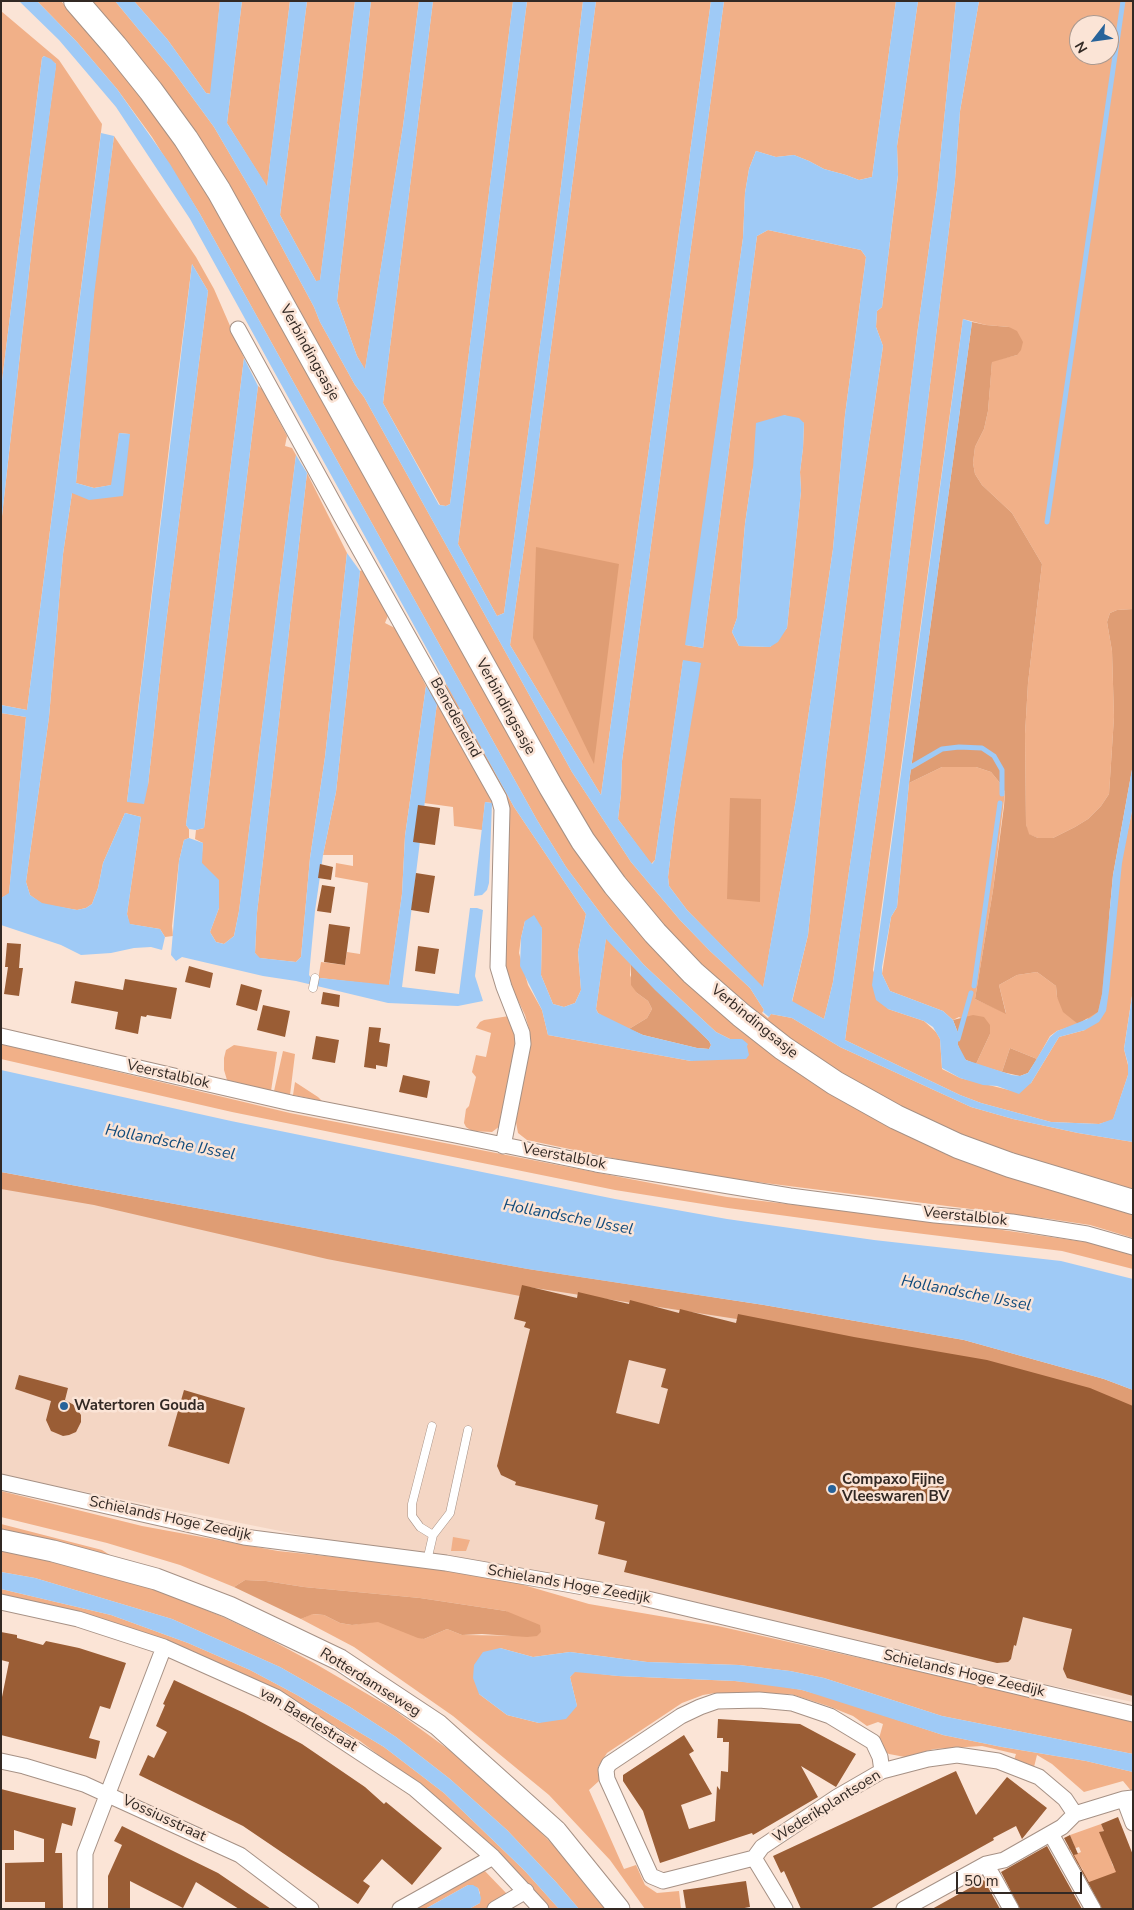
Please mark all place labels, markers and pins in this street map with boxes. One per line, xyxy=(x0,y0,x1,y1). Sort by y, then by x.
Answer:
place label: Watertoren Gouda xyxy=(74,1397,205,1415)
marker: Watertoren Gouda xyxy=(58,1400,70,1412)
place label: Compaxo Fijne Vleeswaren BV xyxy=(842,1471,949,1506)
marker: Compaxo Fijne Vleeswaren BV xyxy=(826,1483,838,1495)

